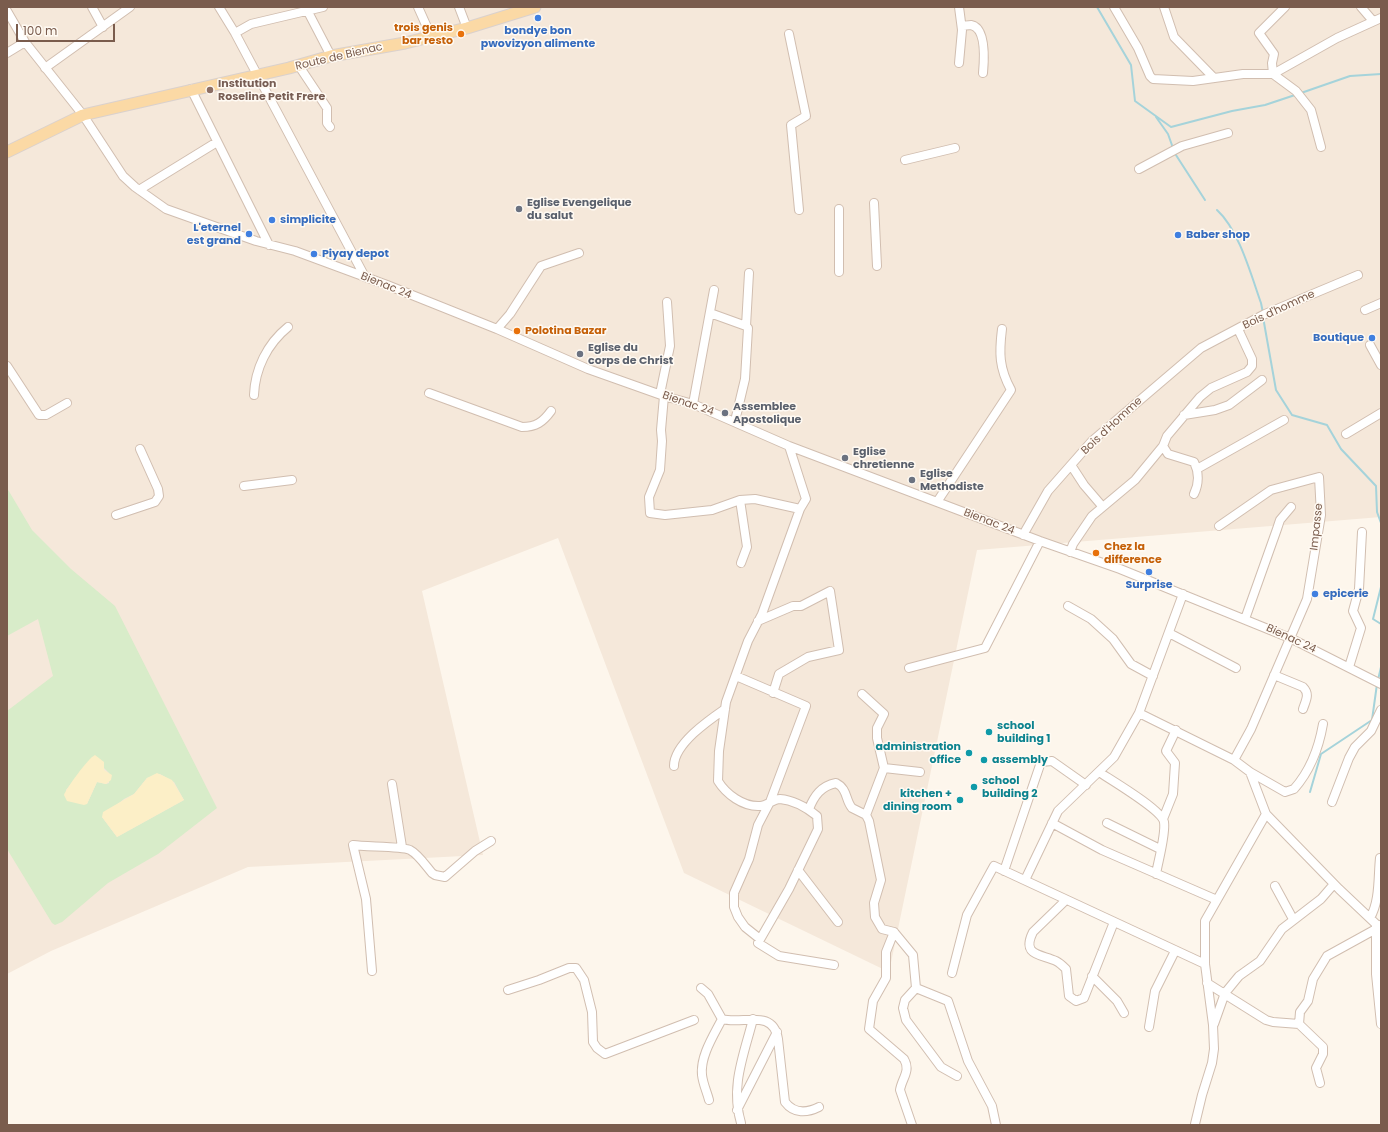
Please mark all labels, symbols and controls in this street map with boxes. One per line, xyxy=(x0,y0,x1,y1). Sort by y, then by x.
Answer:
marker: bondye bon pwovizyon alimente xyxy=(533,13,543,23)
scale bar xyxy=(18,16,117,42)
place label: trois genis bar resto xyxy=(394,21,453,47)
text: 100 m xyxy=(23,22,57,39)
place label: bondye bon pwovizyon alimente xyxy=(481,24,595,50)
marker: trois genis bar resto xyxy=(456,29,466,39)
street label: Route de Bienac xyxy=(294,41,384,73)
place label: Institution Roseline Petit Frere xyxy=(218,77,325,103)
marker: Institution Roseline Petit Frere xyxy=(205,85,215,95)
place label: Eglise Evengelique du salut xyxy=(527,196,632,222)
marker: Eglise Evengelique du salut xyxy=(514,204,524,214)
place label: simplicite xyxy=(280,213,336,227)
marker: simplicite xyxy=(267,215,277,225)
place label: L'eternel est grand xyxy=(187,221,241,247)
place label: Baber shop xyxy=(1186,228,1250,242)
marker: L'eternel est grand xyxy=(244,229,254,239)
marker: Baber shop xyxy=(1173,230,1183,240)
place label: Piyay depot xyxy=(322,247,389,261)
marker: Piyay depot xyxy=(309,249,319,259)
street label: Bienac 24 xyxy=(359,270,413,302)
street label: Bois d'homme xyxy=(1241,288,1317,332)
place label: Polotina Bazar xyxy=(525,324,606,338)
marker: Polotina Bazar xyxy=(512,326,522,336)
place label: Boutique xyxy=(1313,331,1364,345)
marker: Boutique xyxy=(1367,333,1377,343)
place label: Eglise du corps de Christ xyxy=(588,341,673,367)
marker: Eglise du corps de Christ xyxy=(575,349,585,359)
street label: Bienac 24 xyxy=(661,389,715,419)
street label: Bois d'Homme xyxy=(1079,394,1145,458)
place label: Assemblee Apostolique xyxy=(733,400,801,426)
marker: Assemblee Apostolique xyxy=(720,408,730,418)
place label: Eglise chretienne xyxy=(853,445,915,471)
marker: Eglise chretienne xyxy=(840,453,850,463)
place label: Eglise Methodiste xyxy=(920,467,984,493)
marker: Eglise Methodiste xyxy=(907,475,917,485)
street label: Impasse xyxy=(1308,503,1326,551)
street label: Bienac 24 xyxy=(962,506,1016,538)
place label: Chez la difference xyxy=(1104,540,1162,566)
marker: Chez la difference xyxy=(1091,548,1101,558)
marker: Surprise xyxy=(1144,567,1154,577)
place label: Surprise xyxy=(1125,578,1173,592)
place label: epicerie xyxy=(1323,587,1369,601)
marker: epicerie xyxy=(1310,589,1320,599)
street label: Bienac 24 xyxy=(1264,622,1318,656)
place label: school building 1 xyxy=(997,719,1050,745)
marker: school building 1 xyxy=(984,727,994,737)
place label: administration office xyxy=(876,740,961,766)
marker: administration office xyxy=(964,748,974,758)
place label: assembly xyxy=(992,753,1048,767)
marker: assembly xyxy=(979,755,989,765)
place label: school building 2 xyxy=(982,774,1038,800)
marker: school building 2 xyxy=(969,782,979,792)
place label: kitchen + dining room xyxy=(883,787,952,813)
marker: kitchen + dining room xyxy=(955,795,965,805)

